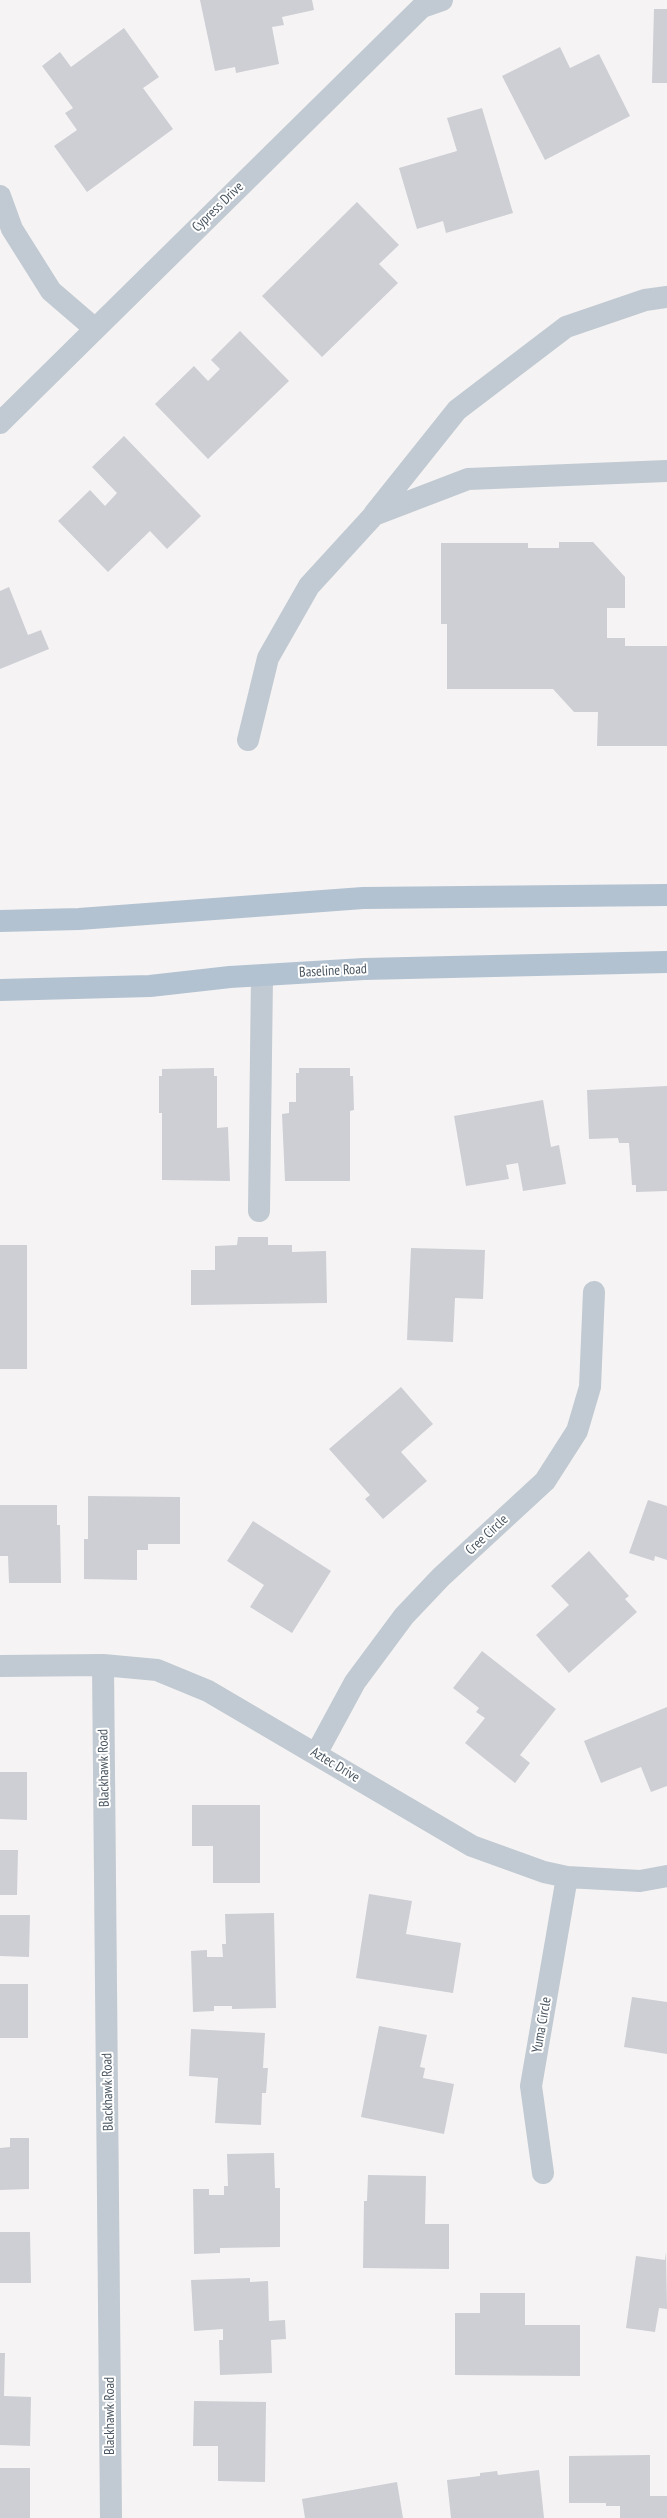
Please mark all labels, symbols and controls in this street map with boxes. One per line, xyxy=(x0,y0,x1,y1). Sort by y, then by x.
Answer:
street label: Cypress Drive xyxy=(189,178,247,236)
street label: Baseline Road xyxy=(299,961,367,981)
street label: Cree Circle xyxy=(462,1511,512,1559)
street label: Blackhawk Road xyxy=(95,1729,113,1807)
street label: Aztec Drive xyxy=(307,1744,363,1786)
street label: Yuma Circle xyxy=(529,1996,555,2054)
street label: Blackhawk Road xyxy=(99,2053,117,2131)
street label: Blackhawk Road xyxy=(102,2377,118,2455)

